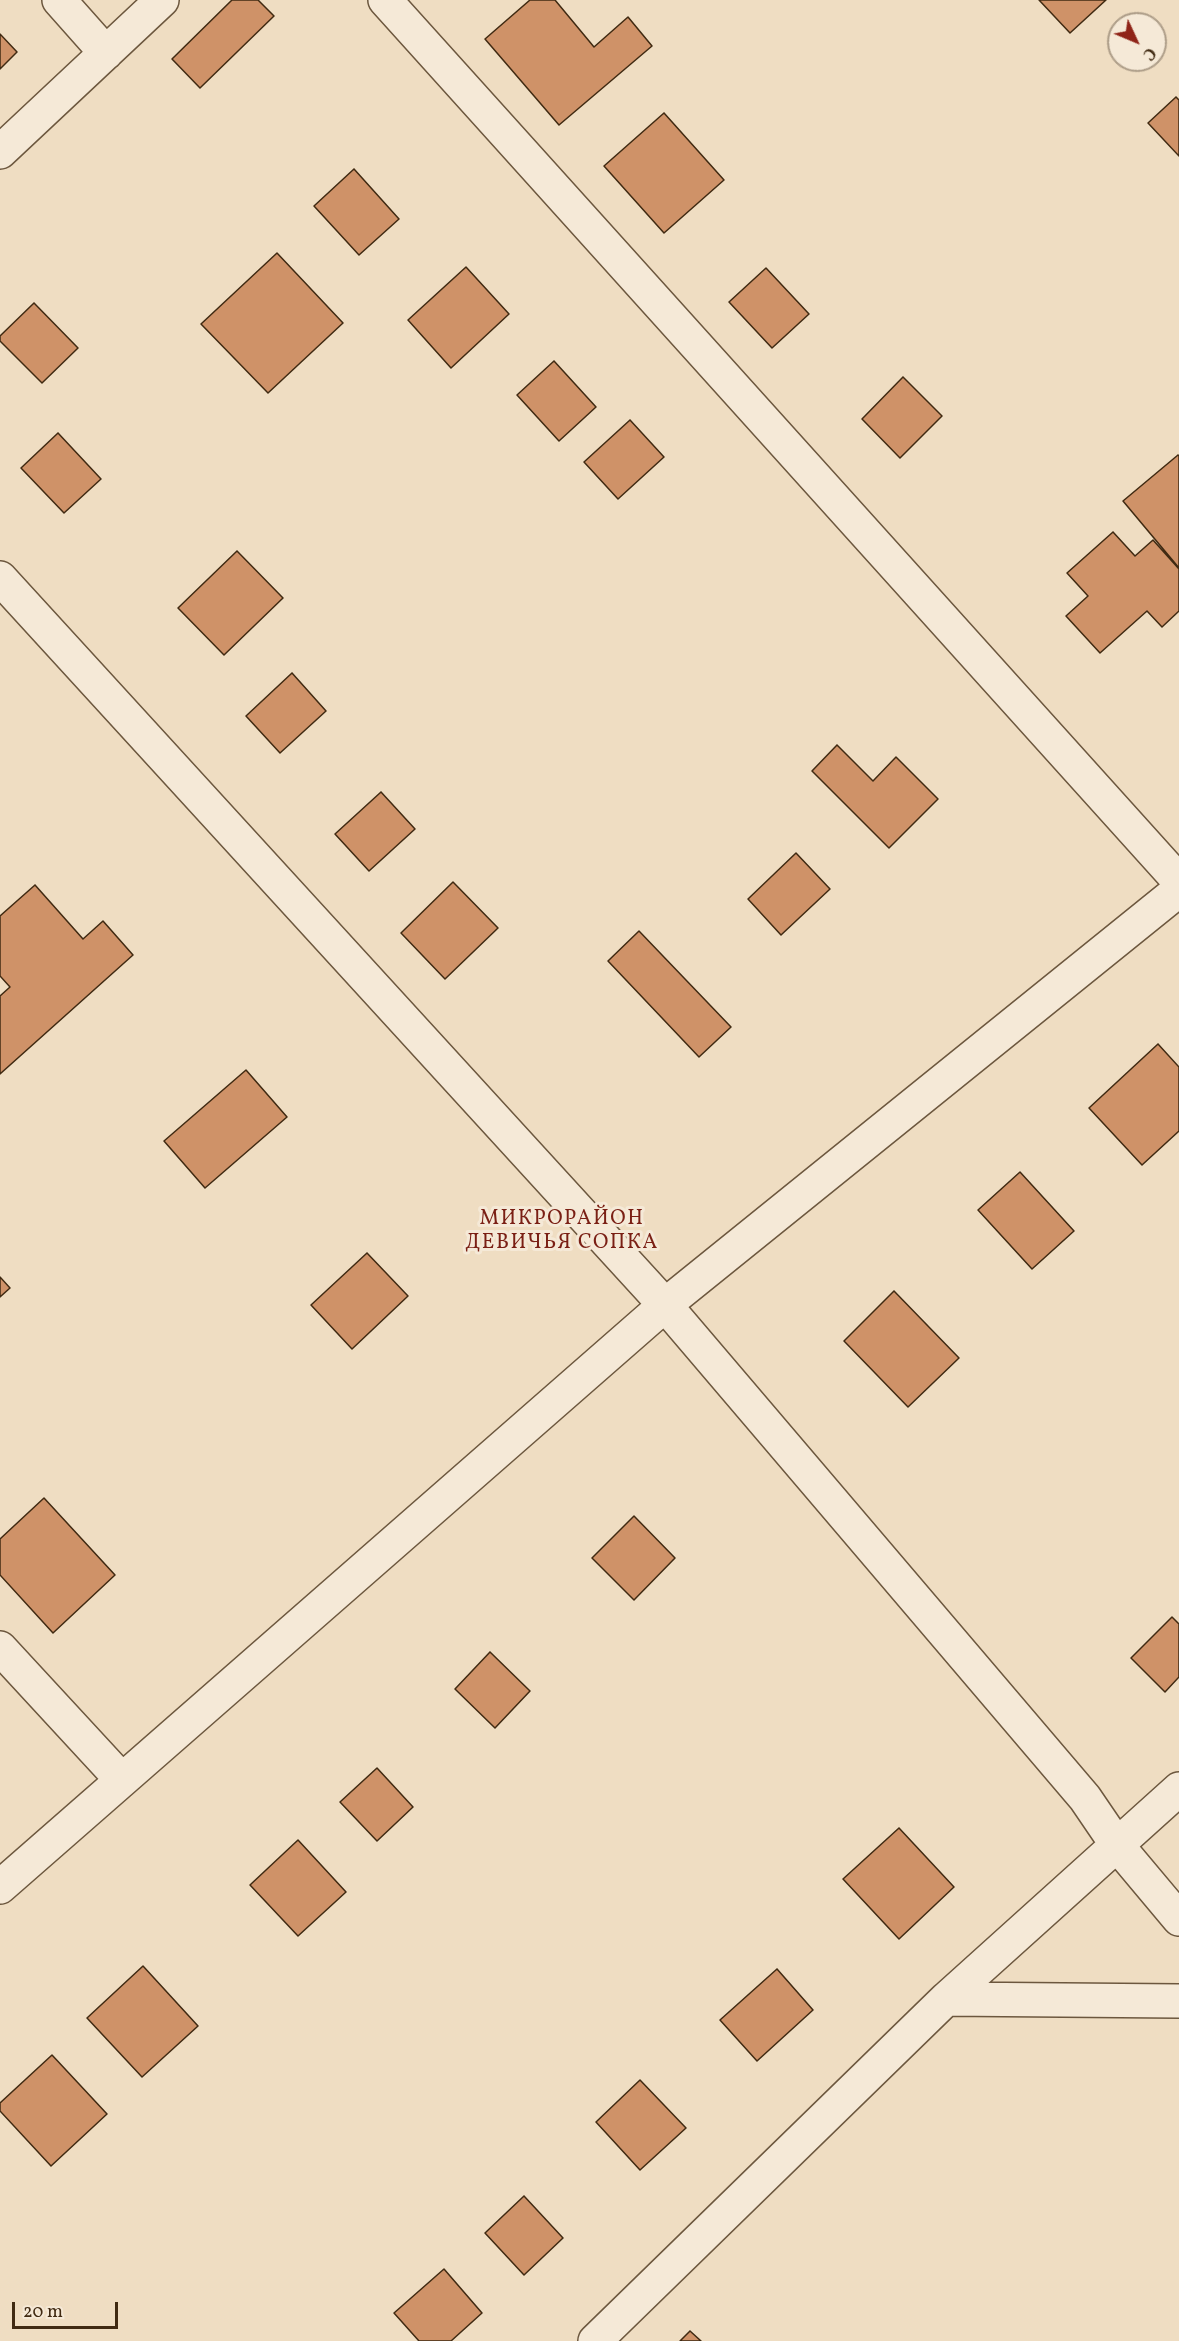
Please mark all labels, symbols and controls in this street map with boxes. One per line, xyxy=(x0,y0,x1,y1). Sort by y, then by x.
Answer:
north arrow xyxy=(1107,12,1167,72)
text: С xyxy=(1137,42,1160,64)
district label: МИКРОРАЙОН ДЕВИЧЬЯ СОПКА xyxy=(465,1207,659,1257)
scale bar xyxy=(15,2290,122,2328)
text: 20 m xyxy=(23,2300,63,2325)

